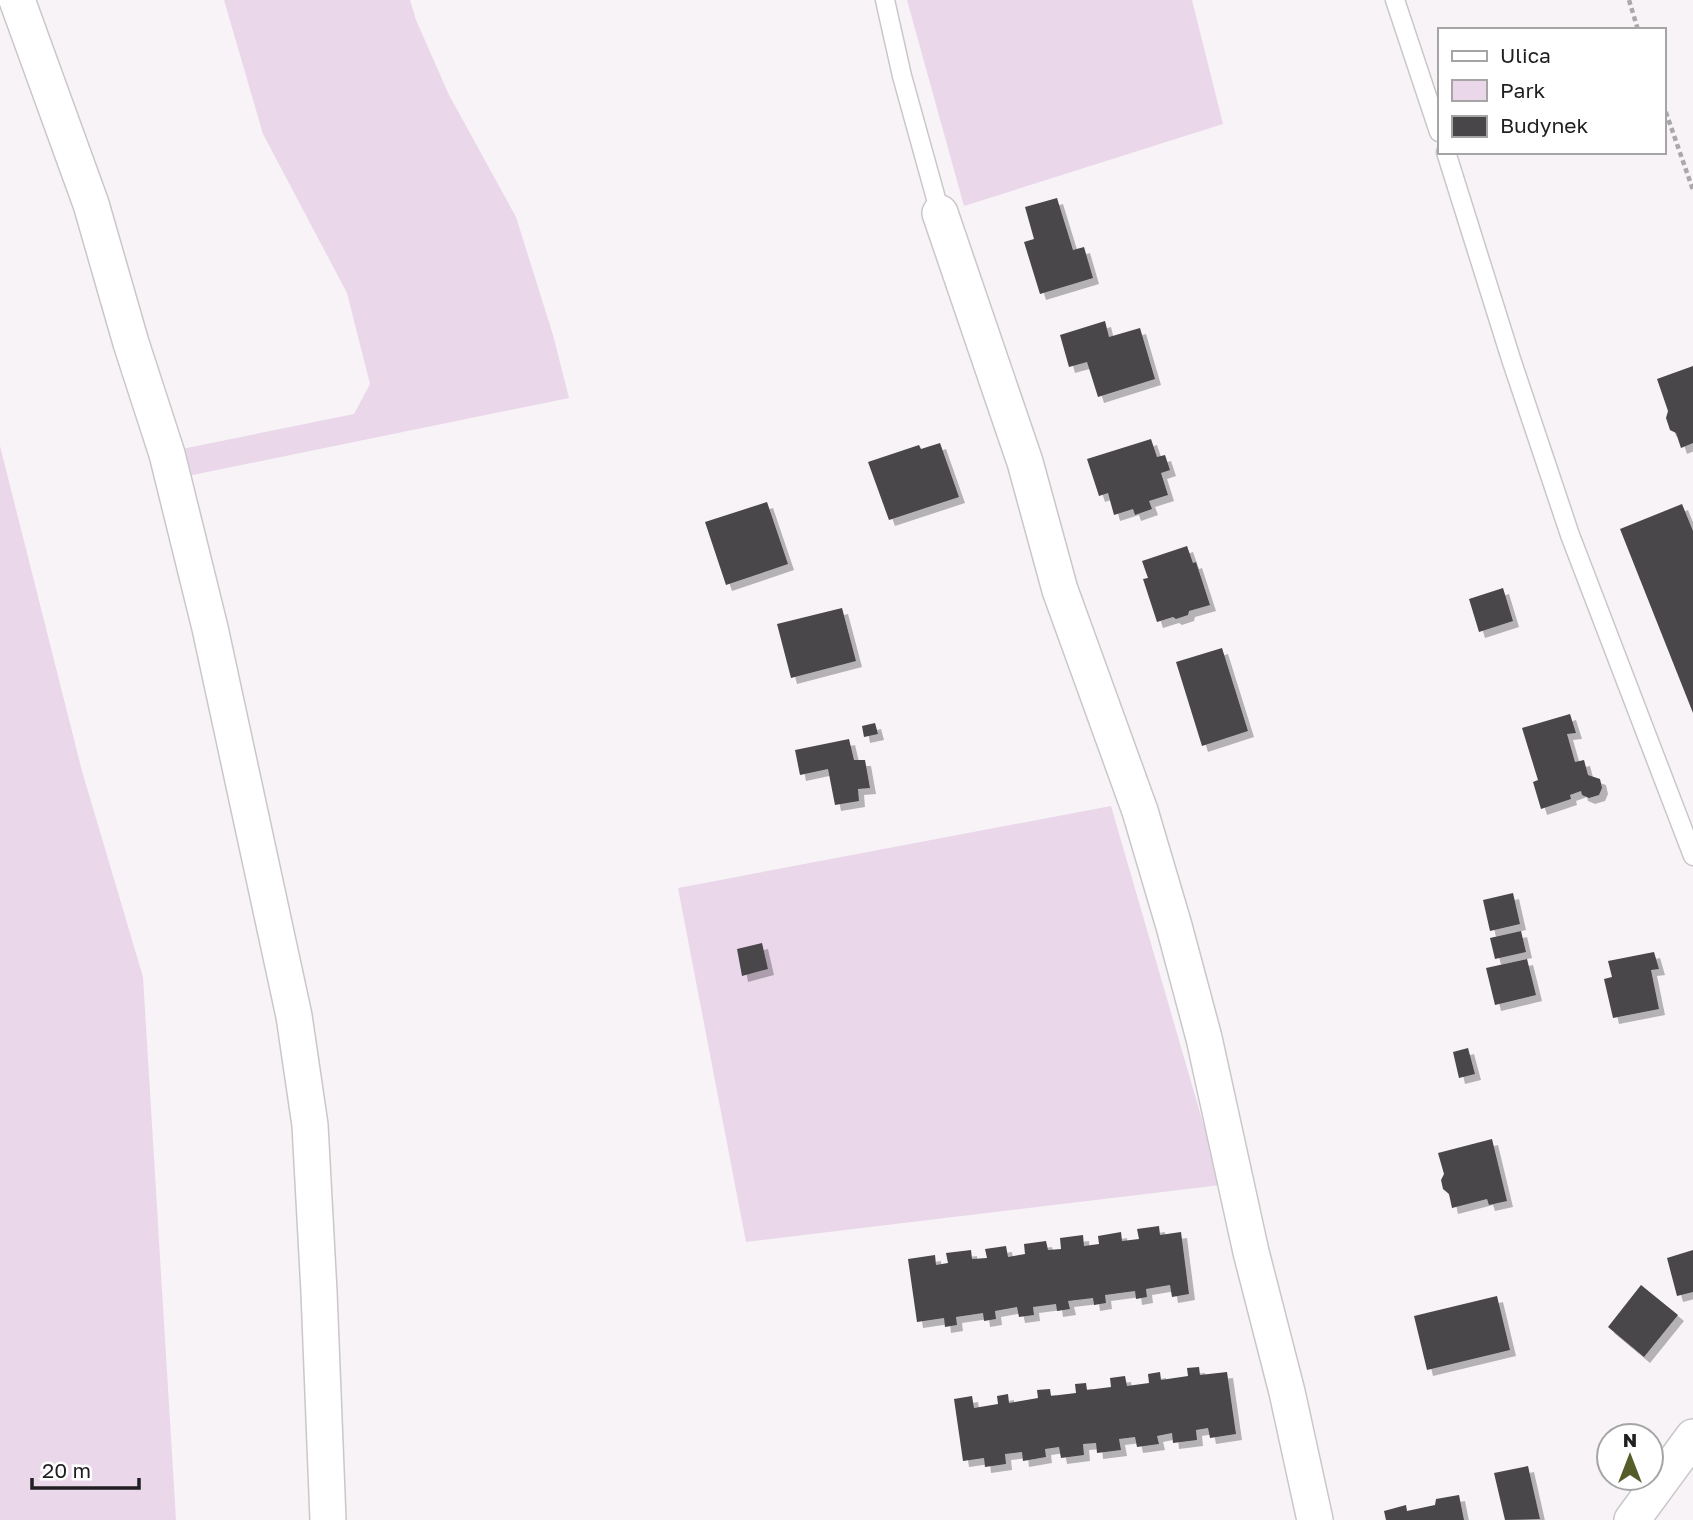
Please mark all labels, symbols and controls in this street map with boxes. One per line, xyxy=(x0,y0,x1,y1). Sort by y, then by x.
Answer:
legend xyxy=(1438,28,1665,154)
text: Ulica xyxy=(1500,42,1551,68)
text: Park xyxy=(1500,77,1546,103)
text: Budynek xyxy=(1500,112,1589,138)
north arrow xyxy=(1595,1422,1665,1492)
text: N xyxy=(1623,1428,1637,1451)
scale bar xyxy=(32,1446,138,1490)
text: 20 m xyxy=(42,1457,91,1483)

